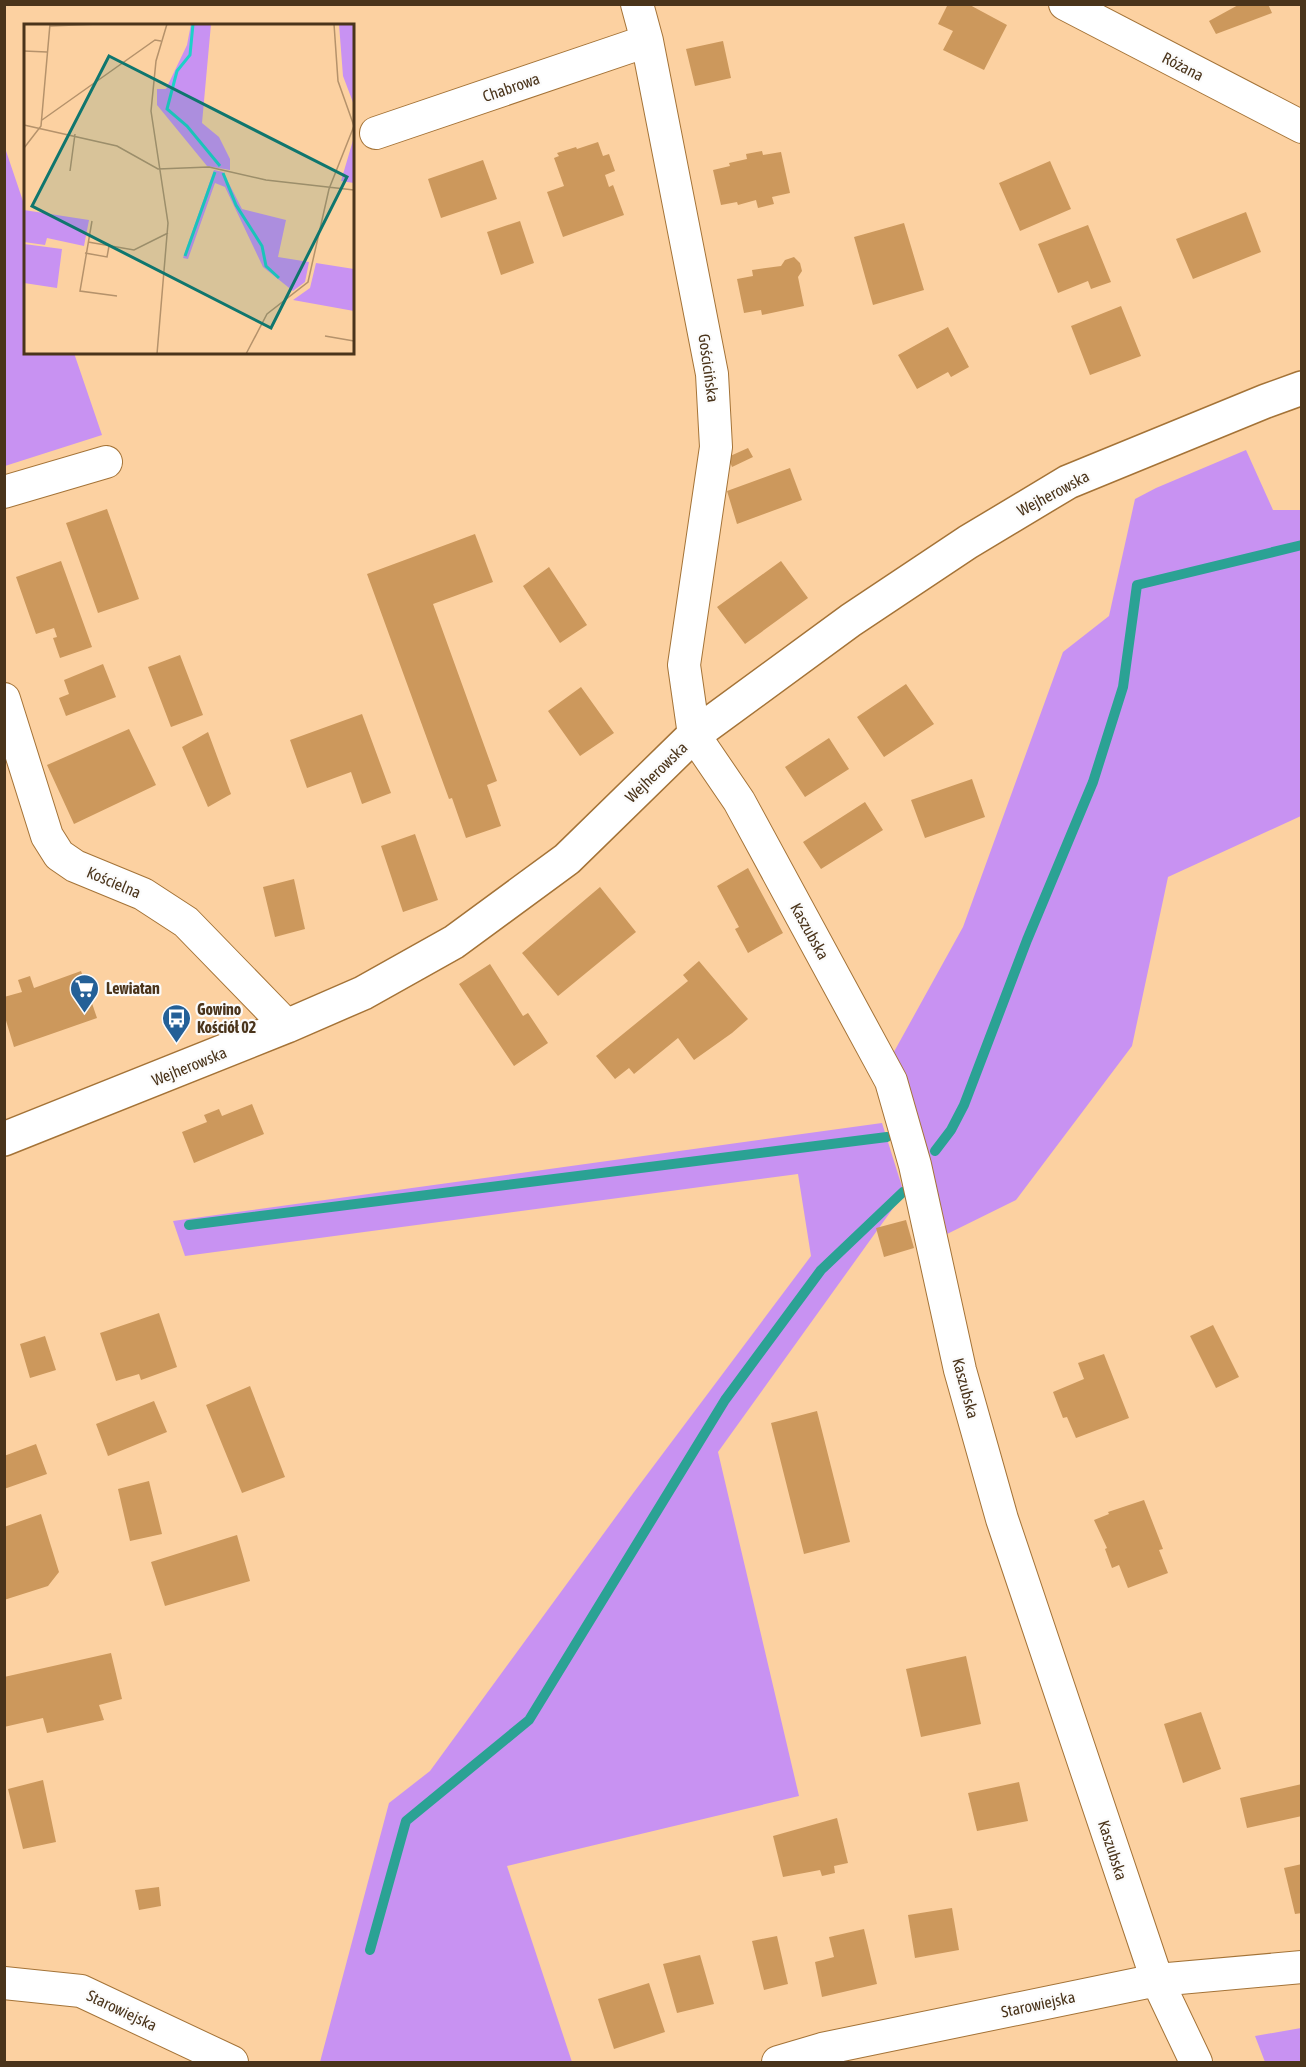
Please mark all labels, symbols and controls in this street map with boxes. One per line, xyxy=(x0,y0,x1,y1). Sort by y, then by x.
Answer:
inset map xyxy=(24,24,354,354)
street label: Różana xyxy=(1159,48,1207,84)
street label: Chabrowa xyxy=(480,69,542,105)
street label: Gościcińska xyxy=(695,333,723,403)
street label: Wejherowska xyxy=(1014,467,1093,520)
street label: Wejherowska xyxy=(621,738,691,807)
street label: Kościelna xyxy=(84,863,144,901)
street label: Kaszubska xyxy=(787,900,833,962)
supermarket icon: Lewiatan xyxy=(69,972,101,1014)
place label: Lewiatan xyxy=(106,979,160,997)
place label: Gowino Kościół 02 xyxy=(197,1000,256,1036)
bus stop icon: Gowino Kościół 02 xyxy=(160,1002,192,1044)
street label: Wejherowska xyxy=(149,1043,229,1090)
street label: Kaszubska xyxy=(949,1356,983,1420)
street label: Kaszubska xyxy=(1095,1818,1131,1882)
street label: Starowiejska xyxy=(84,1986,160,2035)
street label: Starowiejska xyxy=(999,1987,1077,2022)

